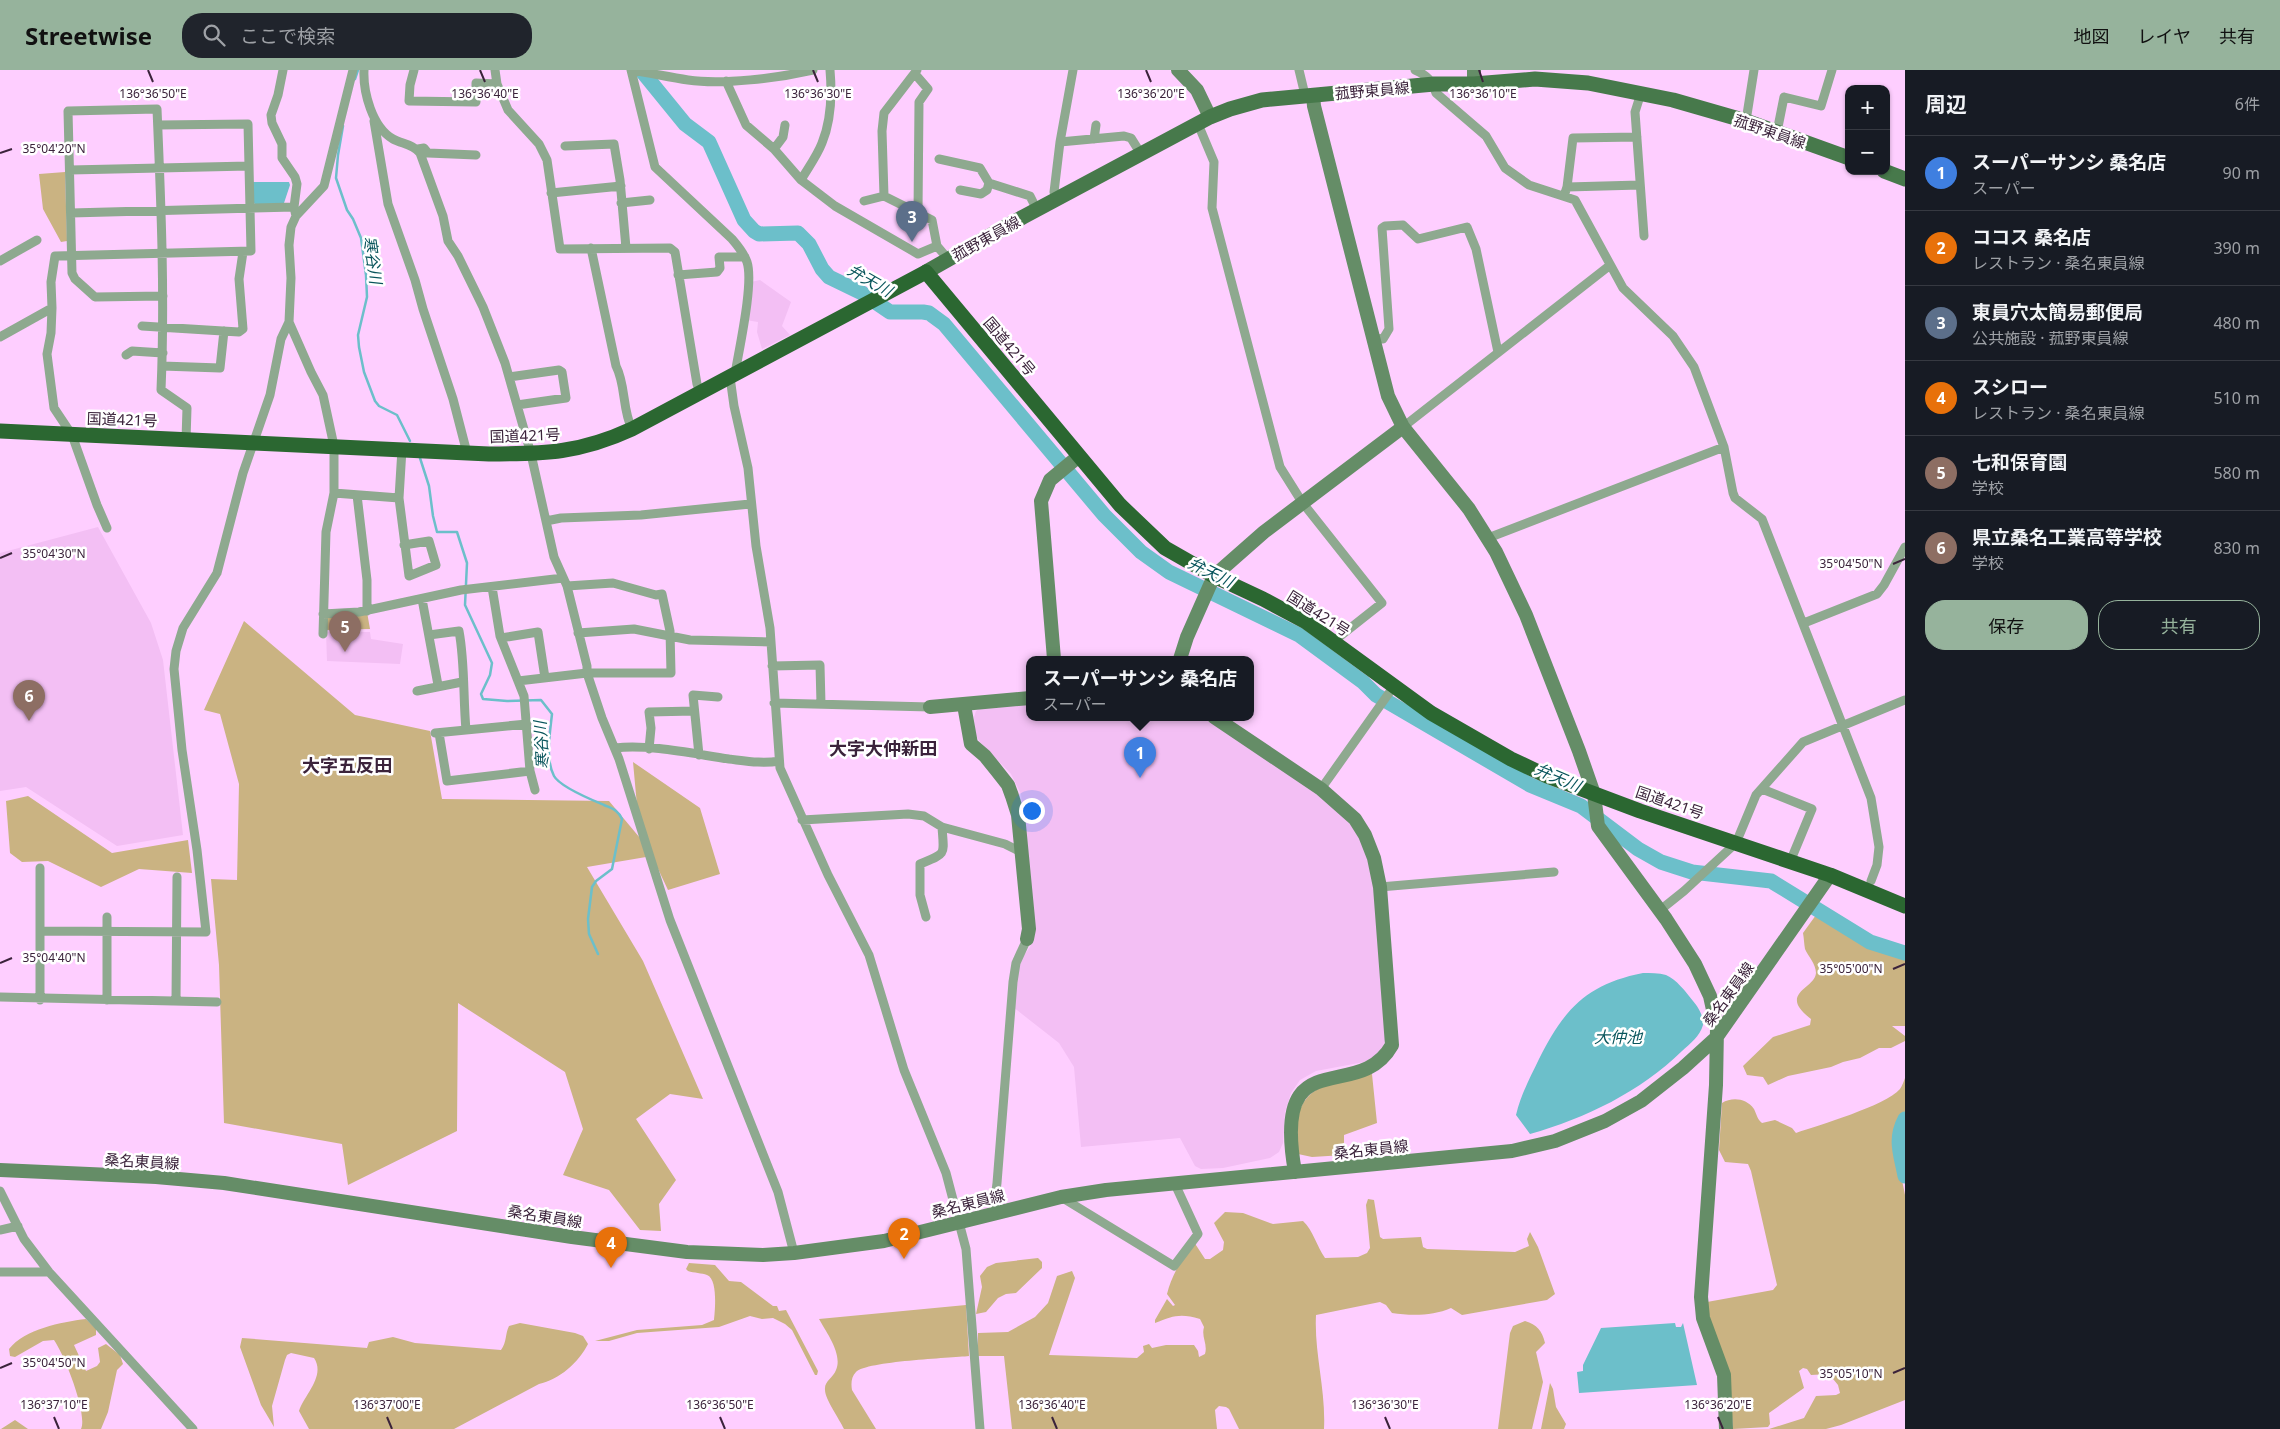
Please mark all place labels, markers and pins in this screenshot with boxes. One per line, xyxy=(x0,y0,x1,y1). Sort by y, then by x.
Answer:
pin: 3 xyxy=(896,201,928,242)
pin: 5 xyxy=(329,611,361,652)
pin: 6 xyxy=(13,680,45,721)
pin: 1 xyxy=(1124,737,1156,778)
pin: 2 xyxy=(888,1218,920,1259)
pin: 4 xyxy=(595,1227,627,1268)

